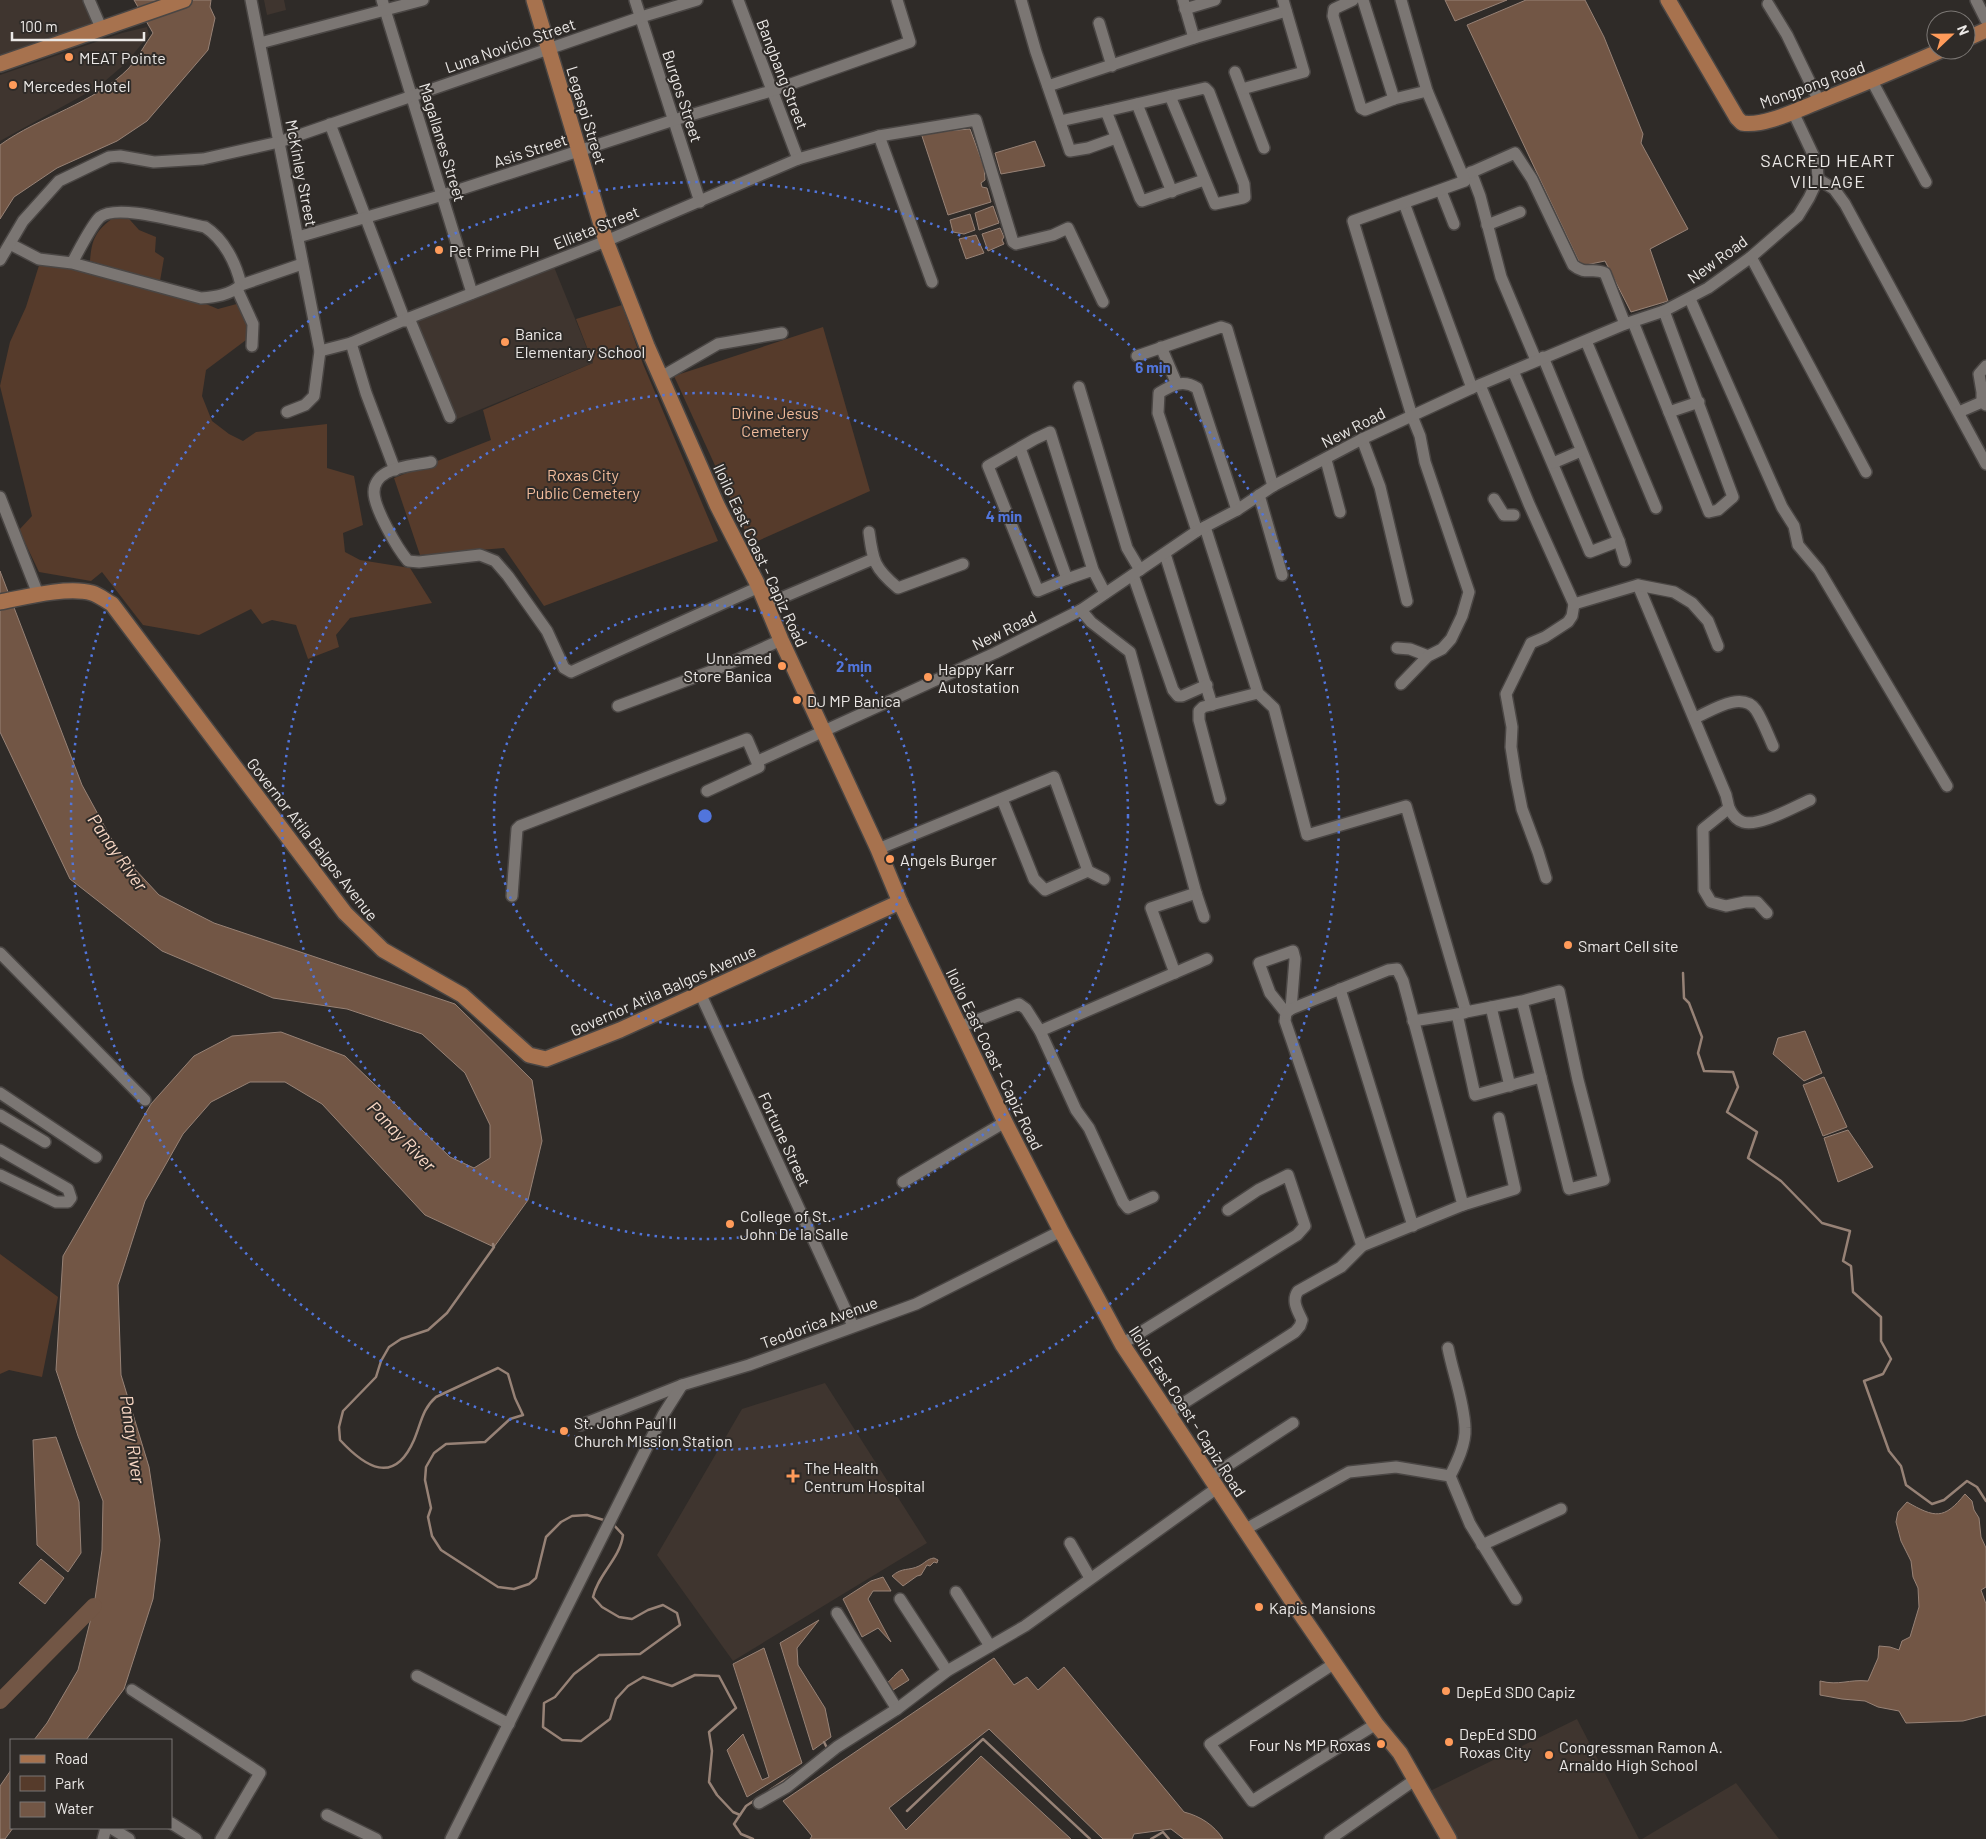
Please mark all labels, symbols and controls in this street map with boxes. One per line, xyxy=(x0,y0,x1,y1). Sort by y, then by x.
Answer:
scale bar xyxy=(12,10,145,42)
north arrow xyxy=(1926,10,1976,60)
street label: Luna Novicio Street xyxy=(442,14,578,76)
street label: Bangbang Street xyxy=(753,16,813,132)
text: 100 m xyxy=(20,17,58,35)
text: N xyxy=(1954,22,1973,37)
street label: Burgos Street xyxy=(659,47,707,145)
place label: MEAT Pointe xyxy=(79,48,166,67)
marker: MEAT Pointe xyxy=(63,51,75,63)
street label: Mongpong Road xyxy=(1757,56,1867,112)
street label: Legaspi Street xyxy=(563,64,611,166)
place label: Mercedes Hotel xyxy=(23,76,130,95)
marker: Mercedes Hotel xyxy=(7,79,19,91)
street label: Magallanes Street xyxy=(416,80,470,204)
street label: McKinley Street xyxy=(282,118,322,228)
street label: Asis Street xyxy=(491,129,569,171)
district label: SACRED HEART VILLAGE xyxy=(1760,149,1896,192)
street label: Ellieta Street xyxy=(551,201,641,253)
street label: New Road xyxy=(1683,231,1751,287)
place label: Pet Prime PH xyxy=(449,241,540,260)
marker: Pet Prime PH xyxy=(433,244,445,256)
place label: Banica Elementary School xyxy=(515,324,645,361)
marker: Banica Elementary School xyxy=(499,336,511,348)
text: 6 min xyxy=(1135,358,1171,376)
park label: Divine Jesus Cemetery xyxy=(731,403,819,440)
street label: New Road xyxy=(1318,403,1388,451)
street label: Iloilo East Coast - Capiz Road xyxy=(710,460,812,650)
park label: Roxas City Public Cemetery xyxy=(526,465,640,502)
text: 4 min xyxy=(986,507,1022,525)
street label: New Road xyxy=(969,606,1039,654)
place label: Unnamed Store Banica xyxy=(684,648,772,685)
text: 2 min xyxy=(836,657,872,675)
place label: Happy Karr Autostation xyxy=(938,659,1019,696)
marker: Unnamed Store Banica xyxy=(776,660,788,672)
marker: Happy Karr Autostation xyxy=(922,671,934,683)
place label: DJ MP Banica xyxy=(807,691,901,710)
marker: DJ MP Banica xyxy=(791,694,803,706)
street label: Governor Atila Balgos Avenue xyxy=(244,754,382,924)
centre of rings xyxy=(696,807,714,825)
water label: Panay River xyxy=(83,809,153,895)
place label: Angels Burger xyxy=(900,850,997,869)
marker: Angels Burger xyxy=(884,853,896,865)
place label: Smart Cell site xyxy=(1578,936,1679,955)
marker: Smart Cell site xyxy=(1562,939,1574,951)
street label: Governor Atila Balgos Avenue xyxy=(567,940,759,1040)
street label: Iloilo East Coast - Capiz Road xyxy=(943,965,1047,1153)
street label: Fortune Street xyxy=(755,1089,815,1189)
water label: Panay River xyxy=(363,1096,441,1176)
place label: College of St. John De la Salle xyxy=(740,1206,848,1243)
marker: College of St. John De la Salle xyxy=(724,1218,736,1230)
street label: Teodorica Avenue xyxy=(758,1292,880,1352)
street label: Iloilo East Coast - Capiz Road xyxy=(1126,1322,1250,1500)
water label: Panay River xyxy=(116,1393,150,1485)
place label: St. John Paul II Church MIssion Station xyxy=(574,1413,733,1450)
marker: St. John Paul II Church MIssion Station xyxy=(558,1425,570,1437)
place label: The Health Centrum Hospital xyxy=(804,1458,925,1495)
marker: The Health Centrum Hospital xyxy=(786,1469,800,1483)
place label: Kapis Mansions xyxy=(1269,1598,1376,1617)
marker: Kapis Mansions xyxy=(1253,1601,1265,1613)
place label: DepEd SDO Capiz xyxy=(1456,1682,1575,1701)
marker: DepEd SDO Capiz xyxy=(1440,1685,1452,1697)
place label: DepEd SDO Roxas City xyxy=(1459,1724,1537,1761)
place label: Four Ns MP Roxas xyxy=(1249,1735,1371,1754)
marker: DepEd SDO Roxas City xyxy=(1443,1736,1455,1748)
place label: Congressman Ramon A. Arnaldo High School xyxy=(1559,1737,1723,1774)
marker: Four Ns MP Roxas xyxy=(1375,1738,1387,1750)
legend xyxy=(10,1739,172,1829)
text: Road xyxy=(55,1749,88,1767)
marker: Congressman Ramon A. Arnaldo High School xyxy=(1543,1749,1555,1761)
text: Park xyxy=(55,1774,85,1792)
text: Water xyxy=(55,1799,94,1817)

